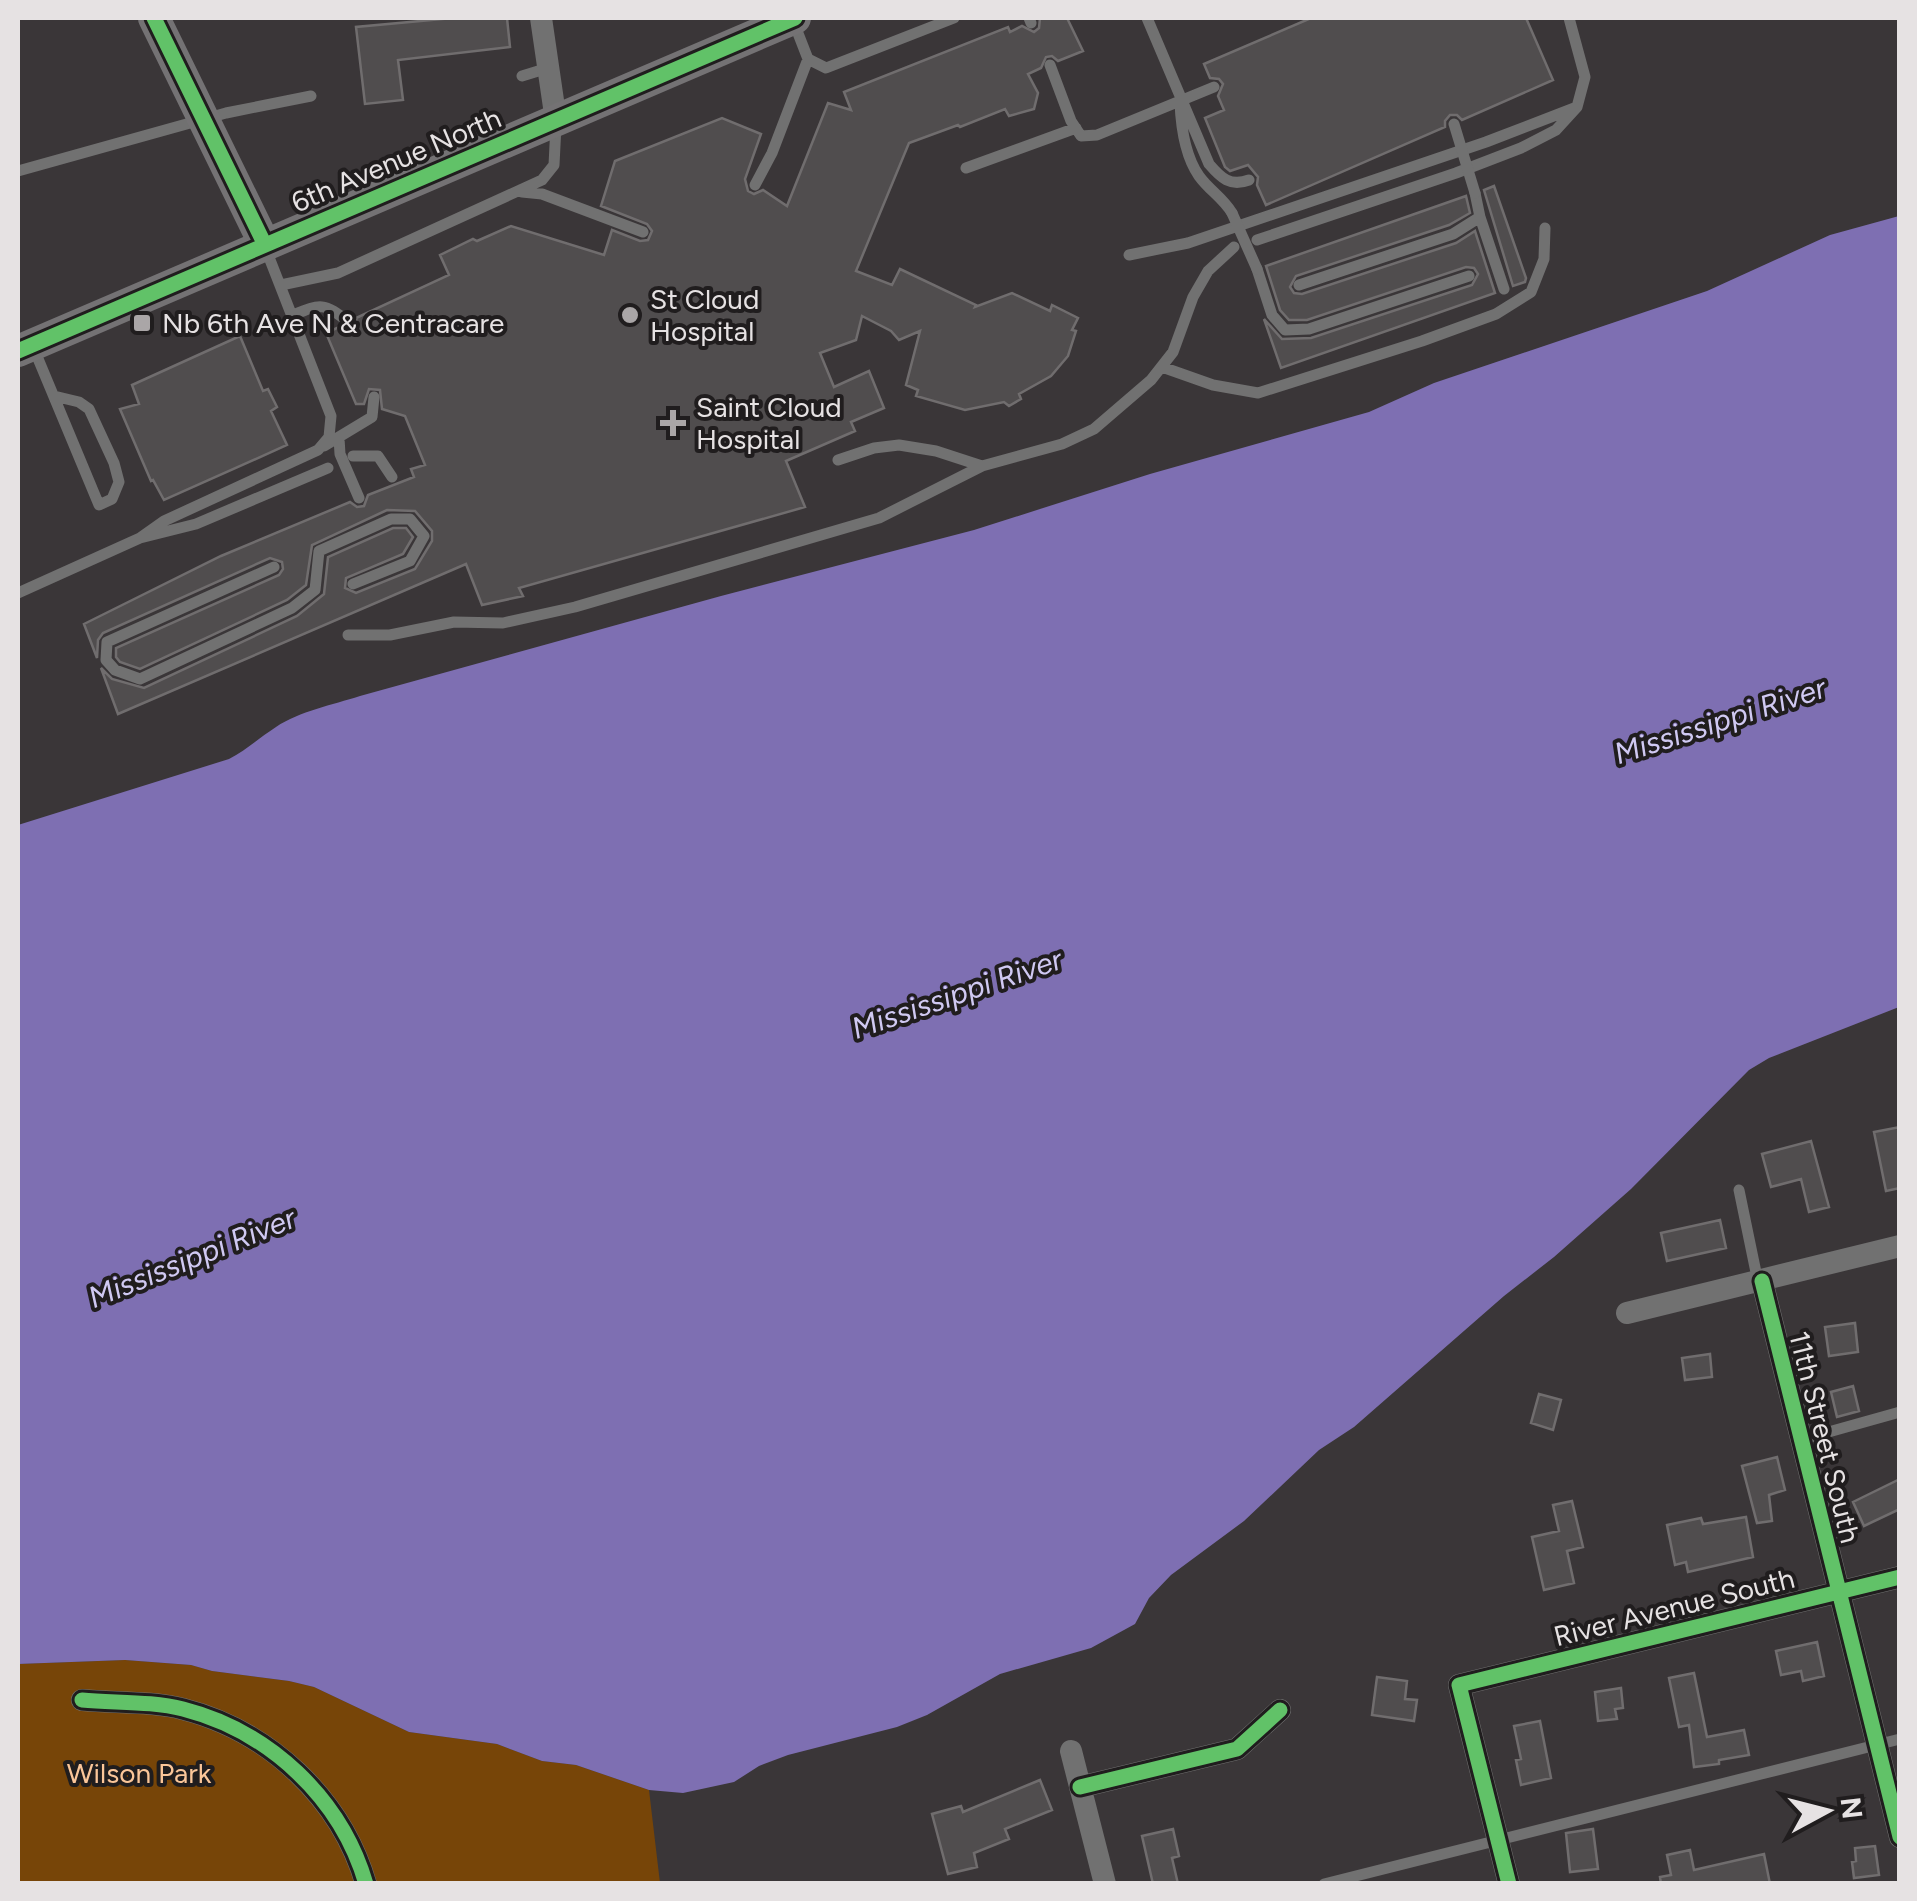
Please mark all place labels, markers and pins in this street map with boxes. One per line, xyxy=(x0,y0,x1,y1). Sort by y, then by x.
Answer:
place label: St Cloud Hospital xyxy=(650,282,759,348)
marker: St Cloud Hospital xyxy=(619,304,641,326)
place label: Nb 6th Ave N & Centracare xyxy=(162,306,504,340)
marker: Nb 6th Ave N & Centracare xyxy=(131,312,153,334)
place label: Saint Cloud Hospital xyxy=(696,390,842,456)
marker: Saint Cloud Hospital xyxy=(660,410,686,436)

